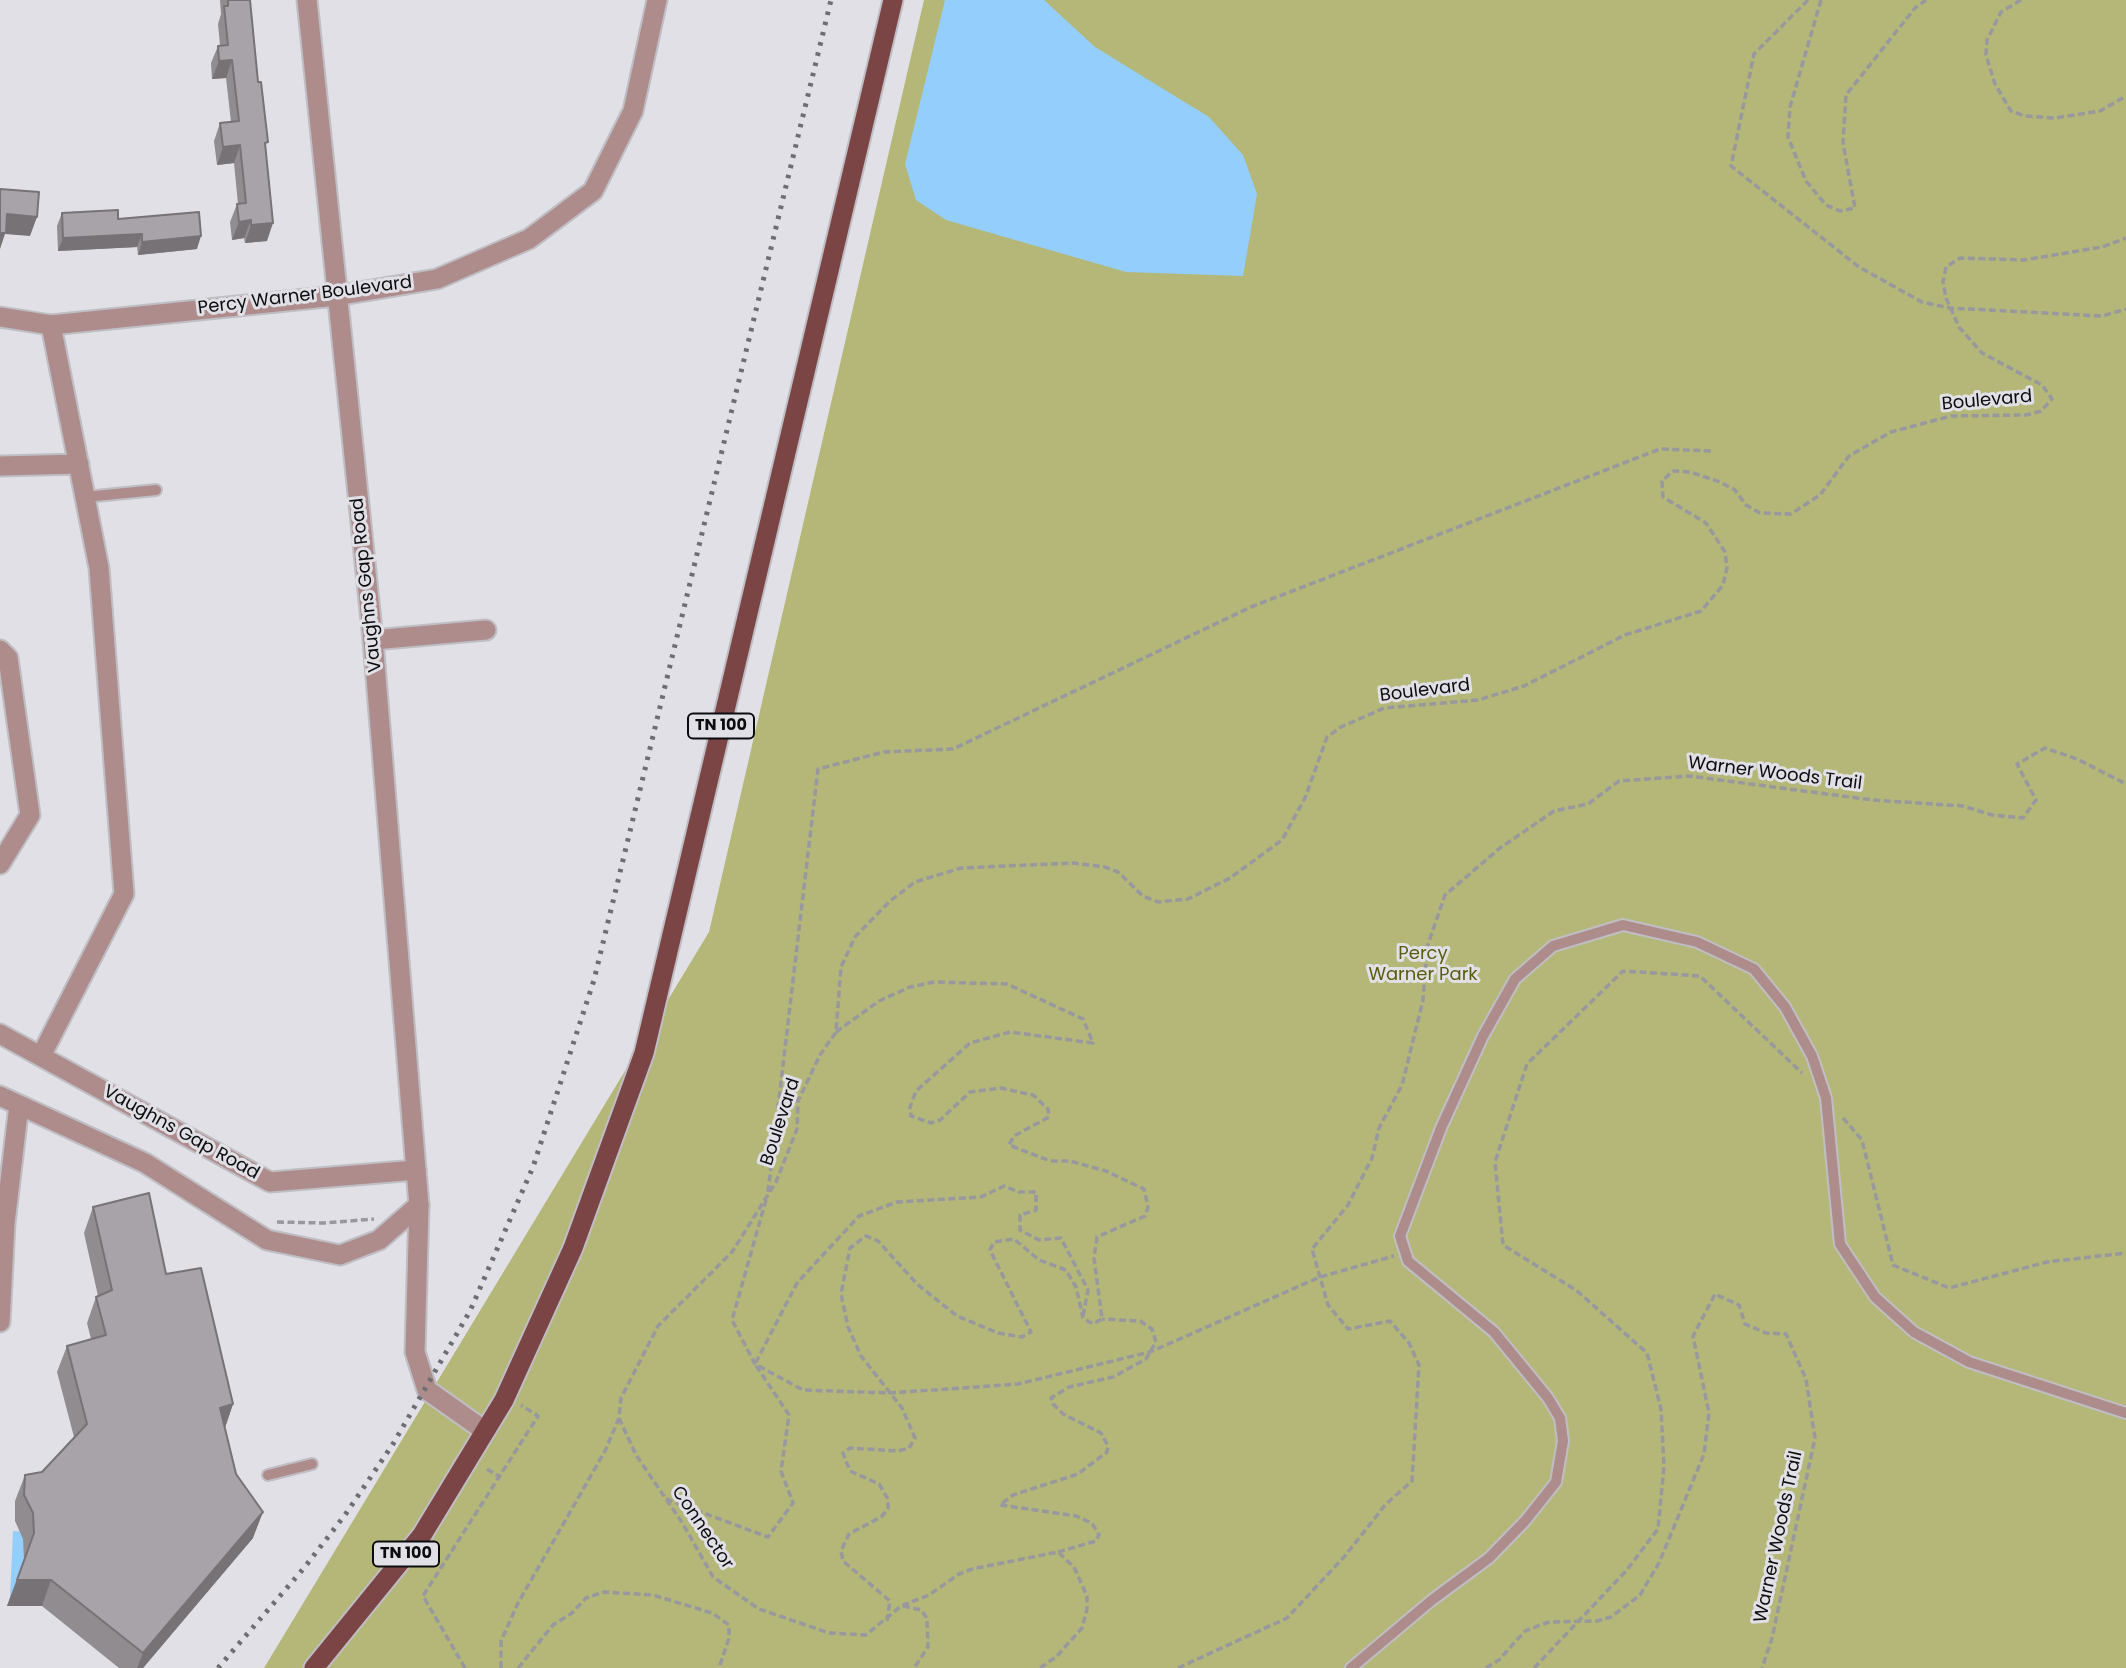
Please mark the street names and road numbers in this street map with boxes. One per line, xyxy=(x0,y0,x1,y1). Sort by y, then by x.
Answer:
street label: Percy Warner Boulevard xyxy=(197,272,413,320)
street label: Boulevard xyxy=(1941,386,2033,416)
street label: Vaughns Gap Road xyxy=(347,497,387,673)
street label: Boulevard xyxy=(1379,675,1471,707)
road number: TN 100 xyxy=(688,713,754,738)
street label: Warner Woods Trail xyxy=(1687,753,1863,795)
street label: Boulevard xyxy=(757,1075,805,1169)
street label: Vaughns Gap Road xyxy=(99,1081,263,1185)
street label: Warner Woods Trail xyxy=(1750,1449,1808,1625)
street label: Connector xyxy=(666,1482,738,1574)
road number: TN 100 xyxy=(373,1542,439,1566)

